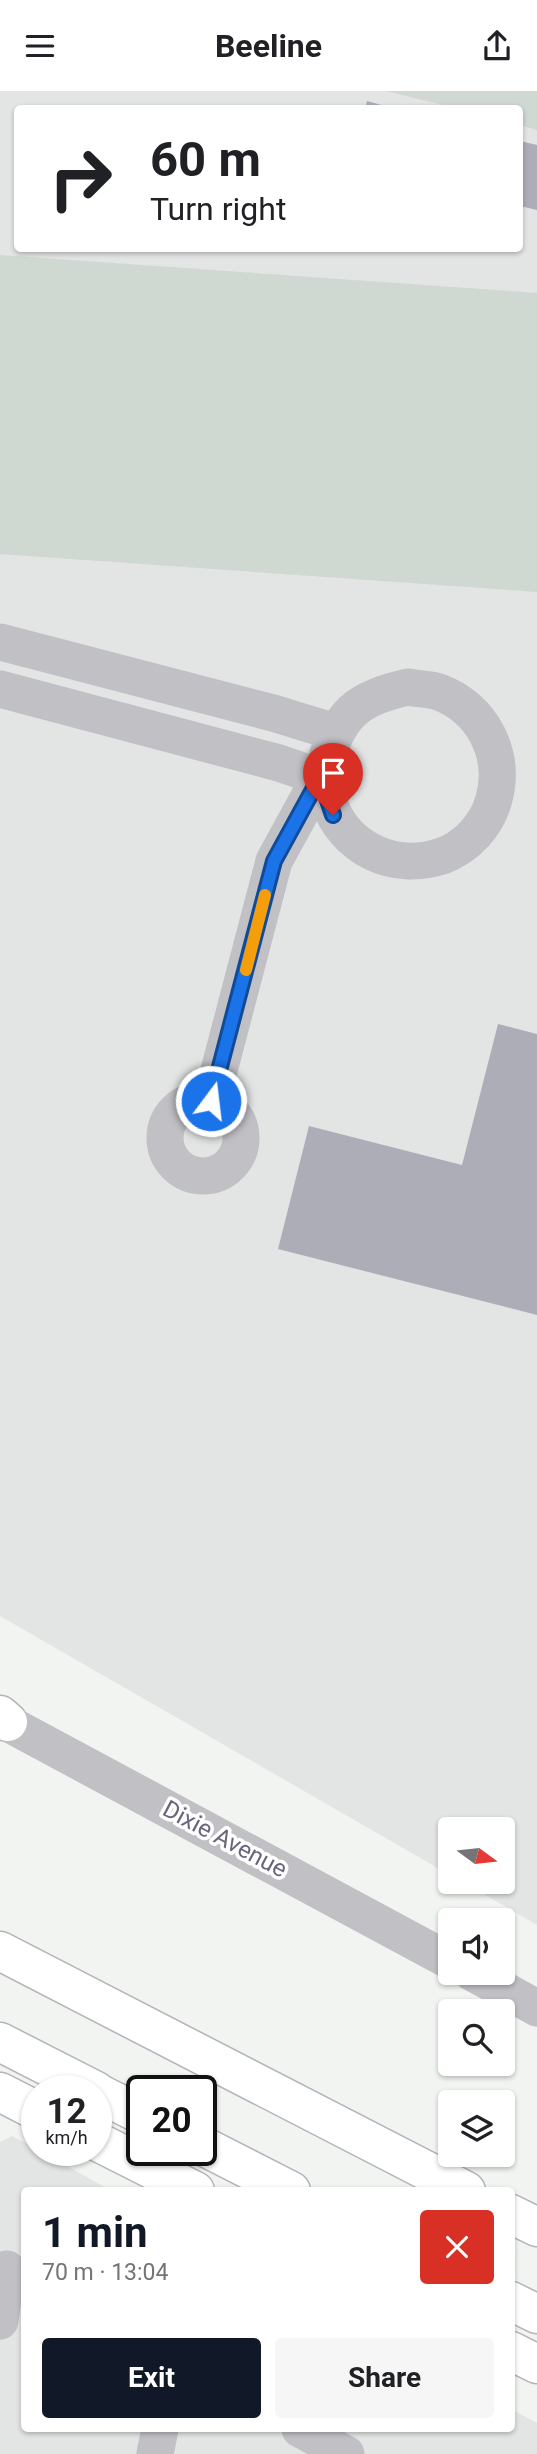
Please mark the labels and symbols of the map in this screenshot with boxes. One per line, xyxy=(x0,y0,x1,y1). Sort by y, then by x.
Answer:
pin xyxy=(303,743,363,815)
position arrow xyxy=(174,1064,248,1138)
street label: Dixie Avenue xyxy=(158,1795,292,1883)
north arrow xyxy=(438,1817,514,1893)
speed limit sign: 20 xyxy=(126,2075,217,2166)

